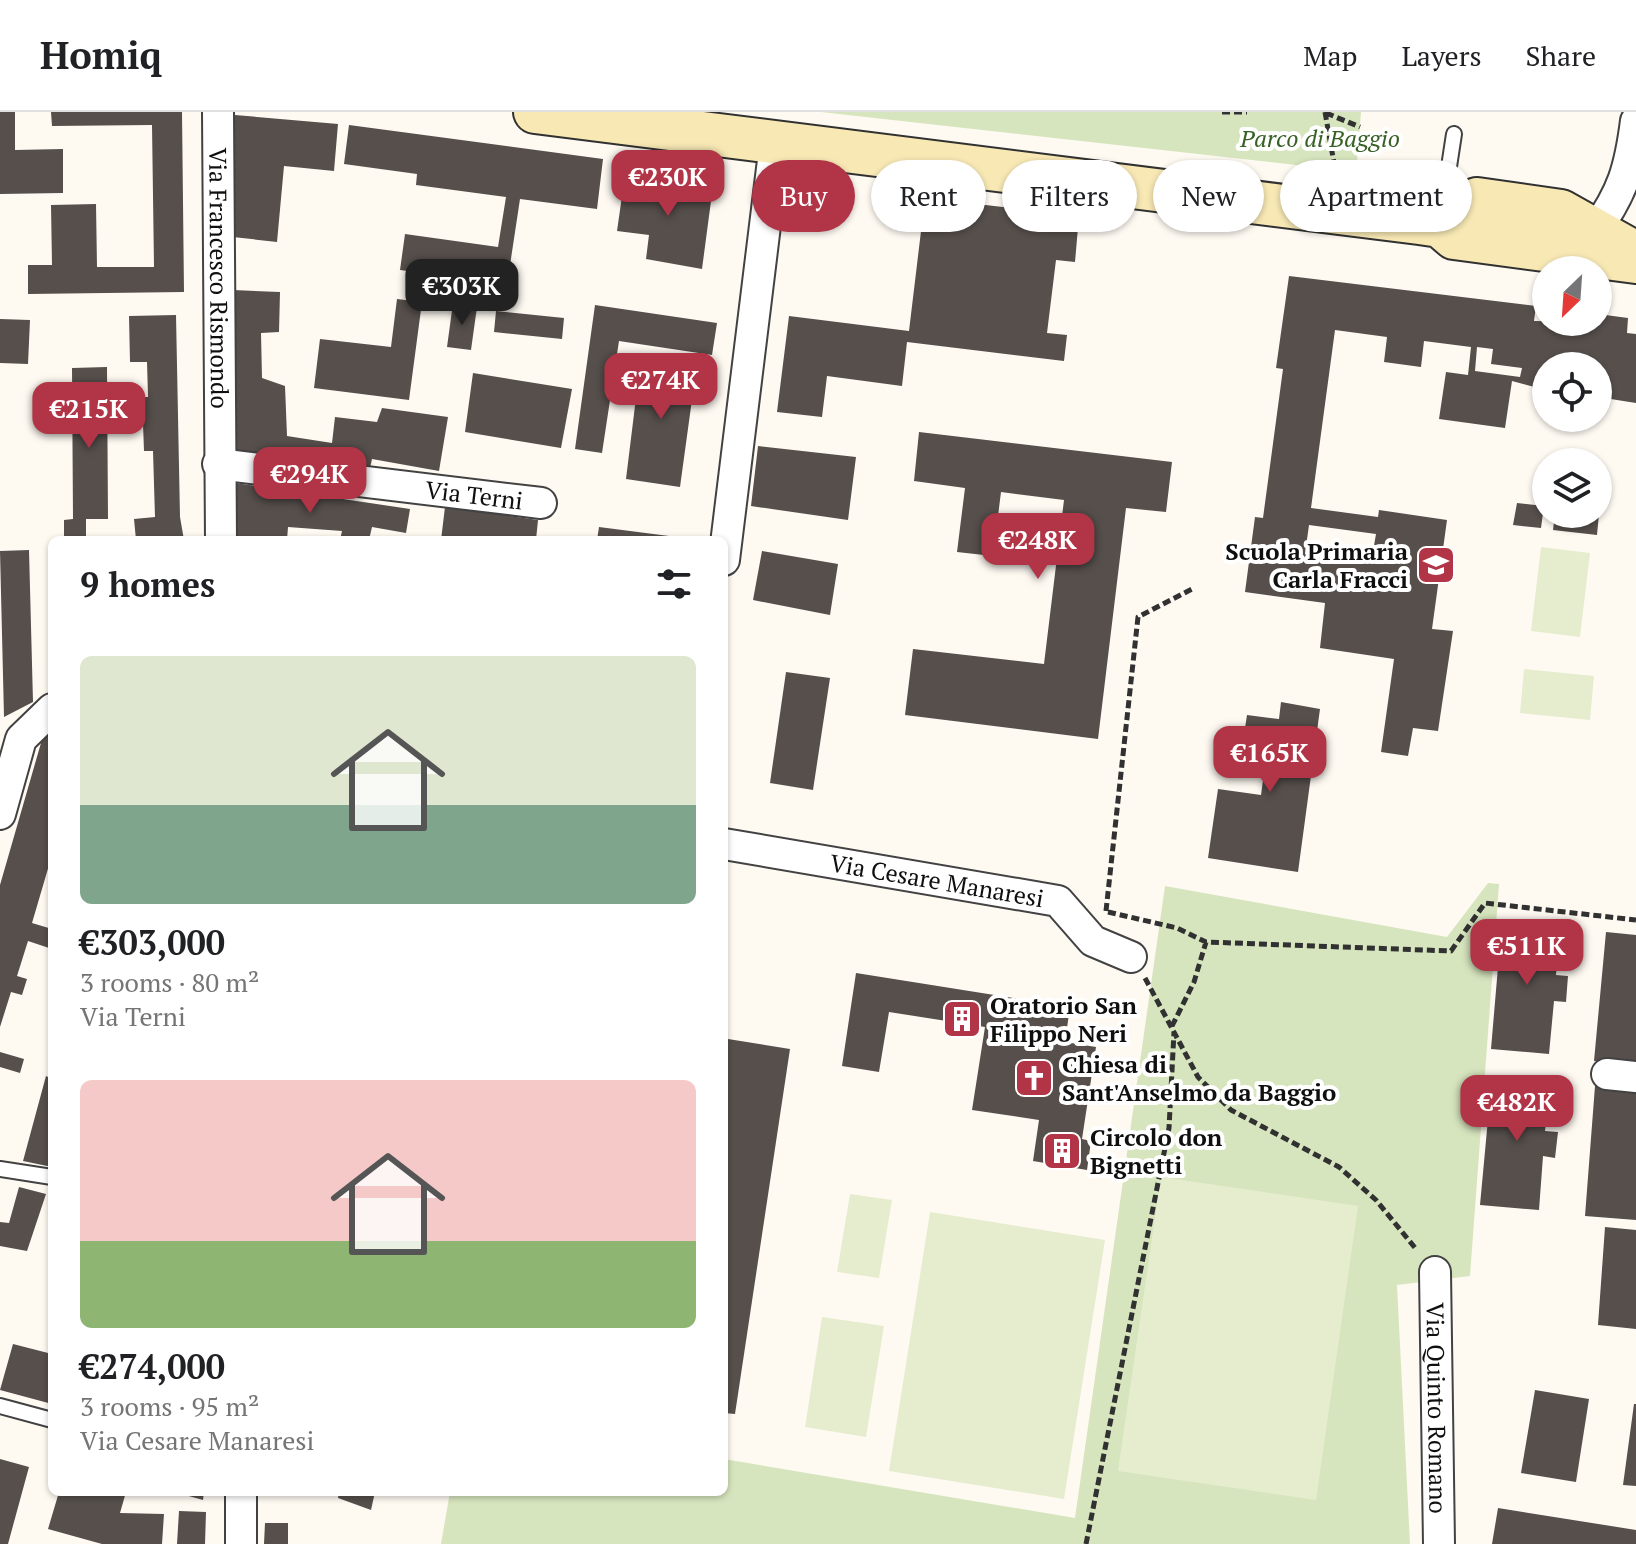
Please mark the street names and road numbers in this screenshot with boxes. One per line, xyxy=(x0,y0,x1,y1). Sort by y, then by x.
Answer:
street label: Via Francesco Rismondo xyxy=(202,147,236,409)
street label: Via Terni xyxy=(424,473,525,517)
street label: Via Cesare Manaresi xyxy=(828,846,1046,914)
street label: Via Quinto Romano xyxy=(1419,1302,1455,1514)

